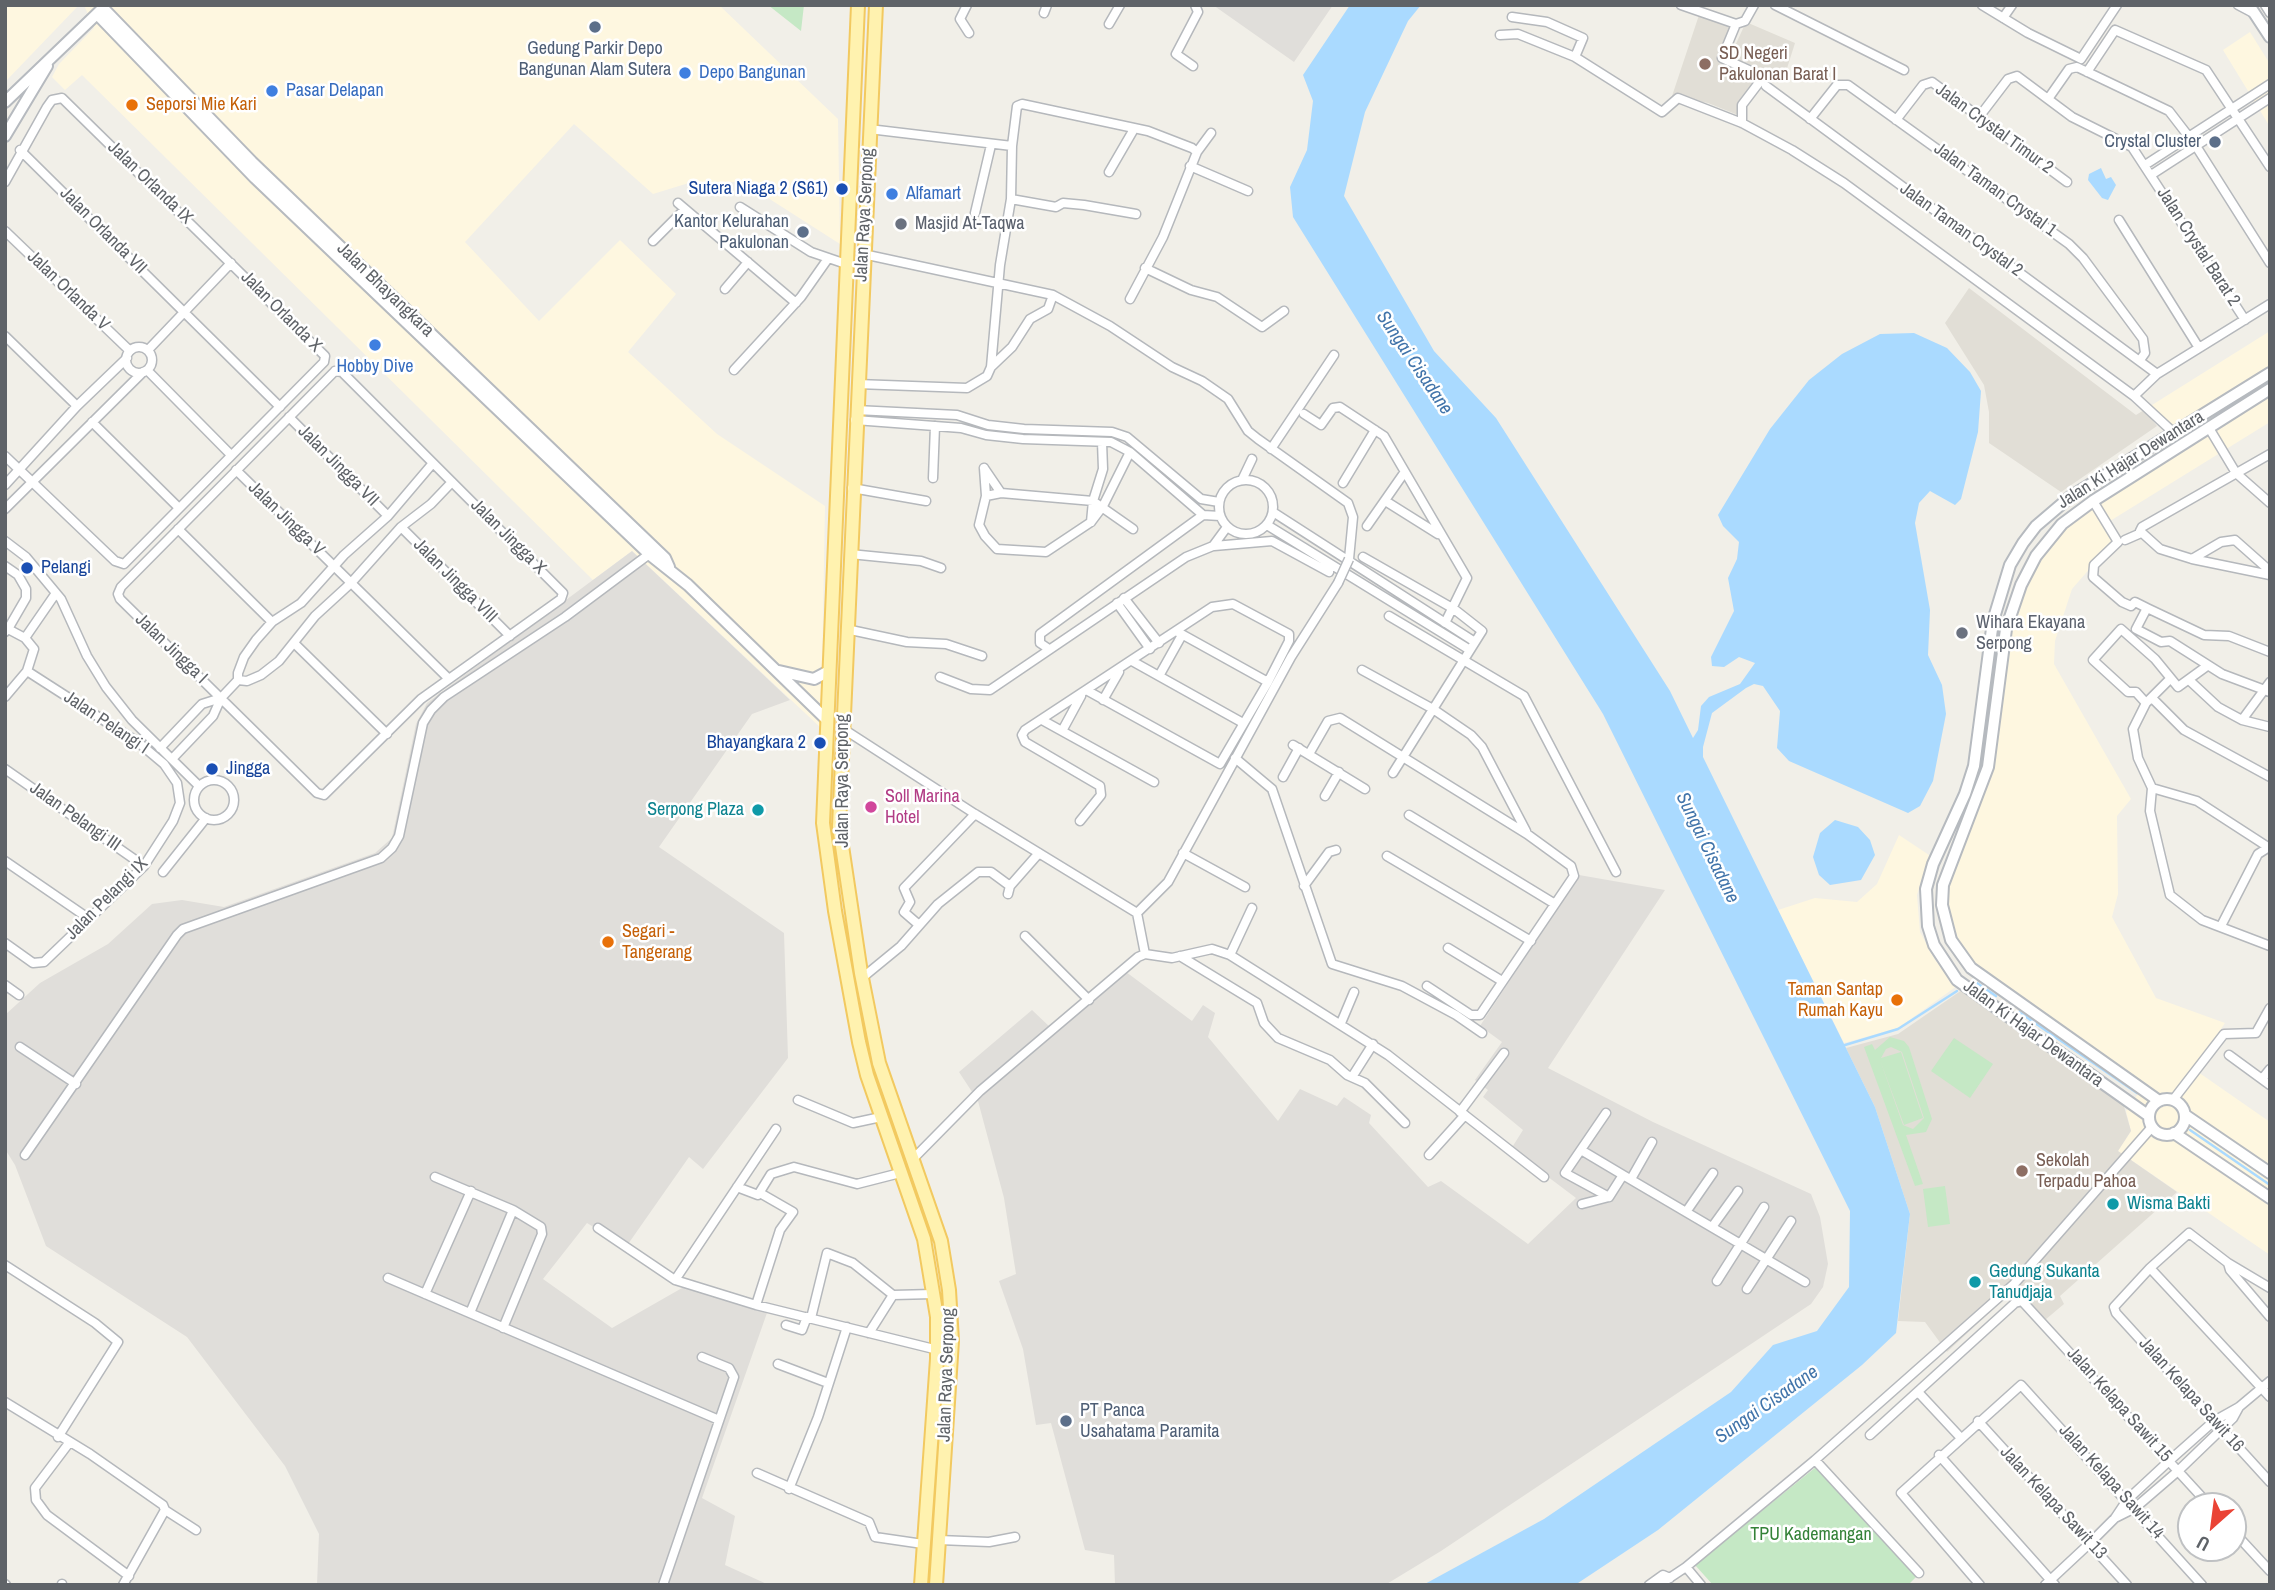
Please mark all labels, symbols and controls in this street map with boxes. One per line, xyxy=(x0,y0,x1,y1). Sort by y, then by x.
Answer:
marker: Gedung Parkir Depo Bangunan Alam Sutera xyxy=(587,19,603,35)
place label: Gedung Parkir Depo Bangunan Alam Sutera xyxy=(519,38,671,80)
place label: SD Negeri Pakulonan Barat I xyxy=(1719,43,1836,86)
marker: SD Negeri Pakulonan Barat I xyxy=(1697,56,1713,72)
place label: Depo Bangunan xyxy=(699,62,806,84)
marker: Depo Bangunan xyxy=(677,65,693,81)
street label: Jalan Crystal Timur 2 xyxy=(1931,79,2057,179)
place label: Pasar Delapan xyxy=(286,80,384,102)
marker: Pasar Delapan xyxy=(264,83,280,99)
place label: Seporsi Mie Kari xyxy=(146,94,257,116)
marker: Seporsi Mie Kari xyxy=(124,97,140,113)
place label: Crystal Cluster xyxy=(2104,131,2201,153)
marker: Crystal Cluster xyxy=(2207,134,2223,150)
street label: Jalan Orlanda IX xyxy=(103,137,197,229)
street label: Jalan Taman Crystal 1 xyxy=(1929,138,2061,242)
street label: Jalan Raya Serpong xyxy=(851,148,879,282)
place label: Sutera Niaga 2 (S61) xyxy=(689,178,828,200)
street label: Jalan Taman Crystal 2 xyxy=(1895,178,2027,282)
marker: Sutera Niaga 2 (S61) xyxy=(834,181,850,197)
street label: Jalan Orlanda VII xyxy=(55,183,151,279)
place label: Alfamart xyxy=(906,183,961,205)
street label: Jalan Crystal Barat 2 xyxy=(2152,184,2244,310)
marker: Alfamart xyxy=(884,186,900,202)
place label: Kantor Kelurahan Pakulonan xyxy=(674,211,789,254)
place label: Masjid At-Taqwa xyxy=(915,213,1024,235)
marker: Masjid At-Taqwa xyxy=(893,216,909,232)
marker: Kantor Kelurahan Pakulonan xyxy=(795,224,811,240)
street label: Jalan Bhayangkara xyxy=(332,238,438,342)
street label: Jalan Orlanda V xyxy=(22,246,114,336)
street label: Jalan Orlanda X xyxy=(236,267,326,357)
water label: Sungai Cisadane xyxy=(1371,307,1457,419)
marker: Hobby Dive xyxy=(367,337,383,353)
place label: Hobby Dive xyxy=(336,356,414,378)
street label: Jalan Ki Hajar Dewantara xyxy=(2054,406,2208,514)
street label: Jalan Jingga VII xyxy=(293,421,383,511)
street label: Jalan Jingga V xyxy=(243,477,329,561)
street label: Jalan Jingga X xyxy=(466,495,550,579)
street label: Jalan Jingga VIII xyxy=(408,534,502,628)
place label: Pelangi xyxy=(41,557,91,579)
marker: Pelangi xyxy=(19,560,35,576)
street label: Jalan Jingga I xyxy=(130,609,212,689)
place label: Wihara Ekayana Serpong xyxy=(1976,612,2085,654)
marker: Wihara Ekayana Serpong xyxy=(1954,625,1970,641)
street label: Jalan Pelangi I xyxy=(59,687,153,759)
street label: Jalan Raya Serpong xyxy=(832,714,854,848)
place label: Bhayangkara 2 xyxy=(707,732,806,754)
marker: Bhayangkara 2 xyxy=(812,735,828,751)
place label: Jingga xyxy=(226,758,270,780)
marker: Jingga xyxy=(204,761,220,777)
street label: Jalan Pelangi III xyxy=(25,778,125,856)
place label: Soll Marina Hotel xyxy=(885,786,960,828)
water label: Sungai Cisadane xyxy=(1670,789,1744,907)
place label: Serpong Plaza xyxy=(647,799,744,821)
marker: Soll Marina Hotel xyxy=(863,799,879,815)
marker: Serpong Plaza xyxy=(750,802,766,818)
street label: Jalan Pelangi IX xyxy=(61,853,153,945)
place label: Segari - Tangerang xyxy=(622,921,692,964)
marker: Segari - Tangerang xyxy=(600,934,616,950)
street label: Jalan Ki Hajar Dewantara xyxy=(1959,976,2107,1092)
place label: Taman Santap Rumah Kayu xyxy=(1788,979,1883,1021)
marker: Taman Santap Rumah Kayu xyxy=(1889,992,1905,1008)
place label: Sekolah Terpadu Pahoa xyxy=(2036,1150,2136,1192)
marker: Sekolah Terpadu Pahoa xyxy=(2014,1163,2030,1179)
place label: Wisma Bakti xyxy=(2127,1193,2211,1215)
marker: Wisma Bakti xyxy=(2105,1196,2121,1212)
place label: Gedung Sukanta Tanudjaja xyxy=(1989,1261,2100,1304)
marker: Gedung Sukanta Tanudjaja xyxy=(1967,1274,1983,1290)
street label: Jalan Raya Serpong xyxy=(934,1308,960,1442)
street label: Jalan Kelapa Sawit 16 xyxy=(2134,1333,2248,1457)
street label: Jalan Kelapa Sawit 15 xyxy=(2062,1343,2176,1467)
water label: Sungai Cisadane xyxy=(1711,1361,1823,1449)
place label: PT Panca Usahatama Paramita xyxy=(1080,1400,1219,1442)
marker: PT Panca Usahatama Paramita xyxy=(1058,1413,1074,1429)
street label: Jalan Kelapa Sawit 14 xyxy=(2054,1420,2168,1544)
street label: Jalan Kelapa Sawit 13 xyxy=(1995,1442,2111,1564)
north arrow xyxy=(2177,1492,2247,1562)
park label: TPU Kademangan xyxy=(1750,1524,1872,1546)
text: U xyxy=(2192,1530,2214,1558)

